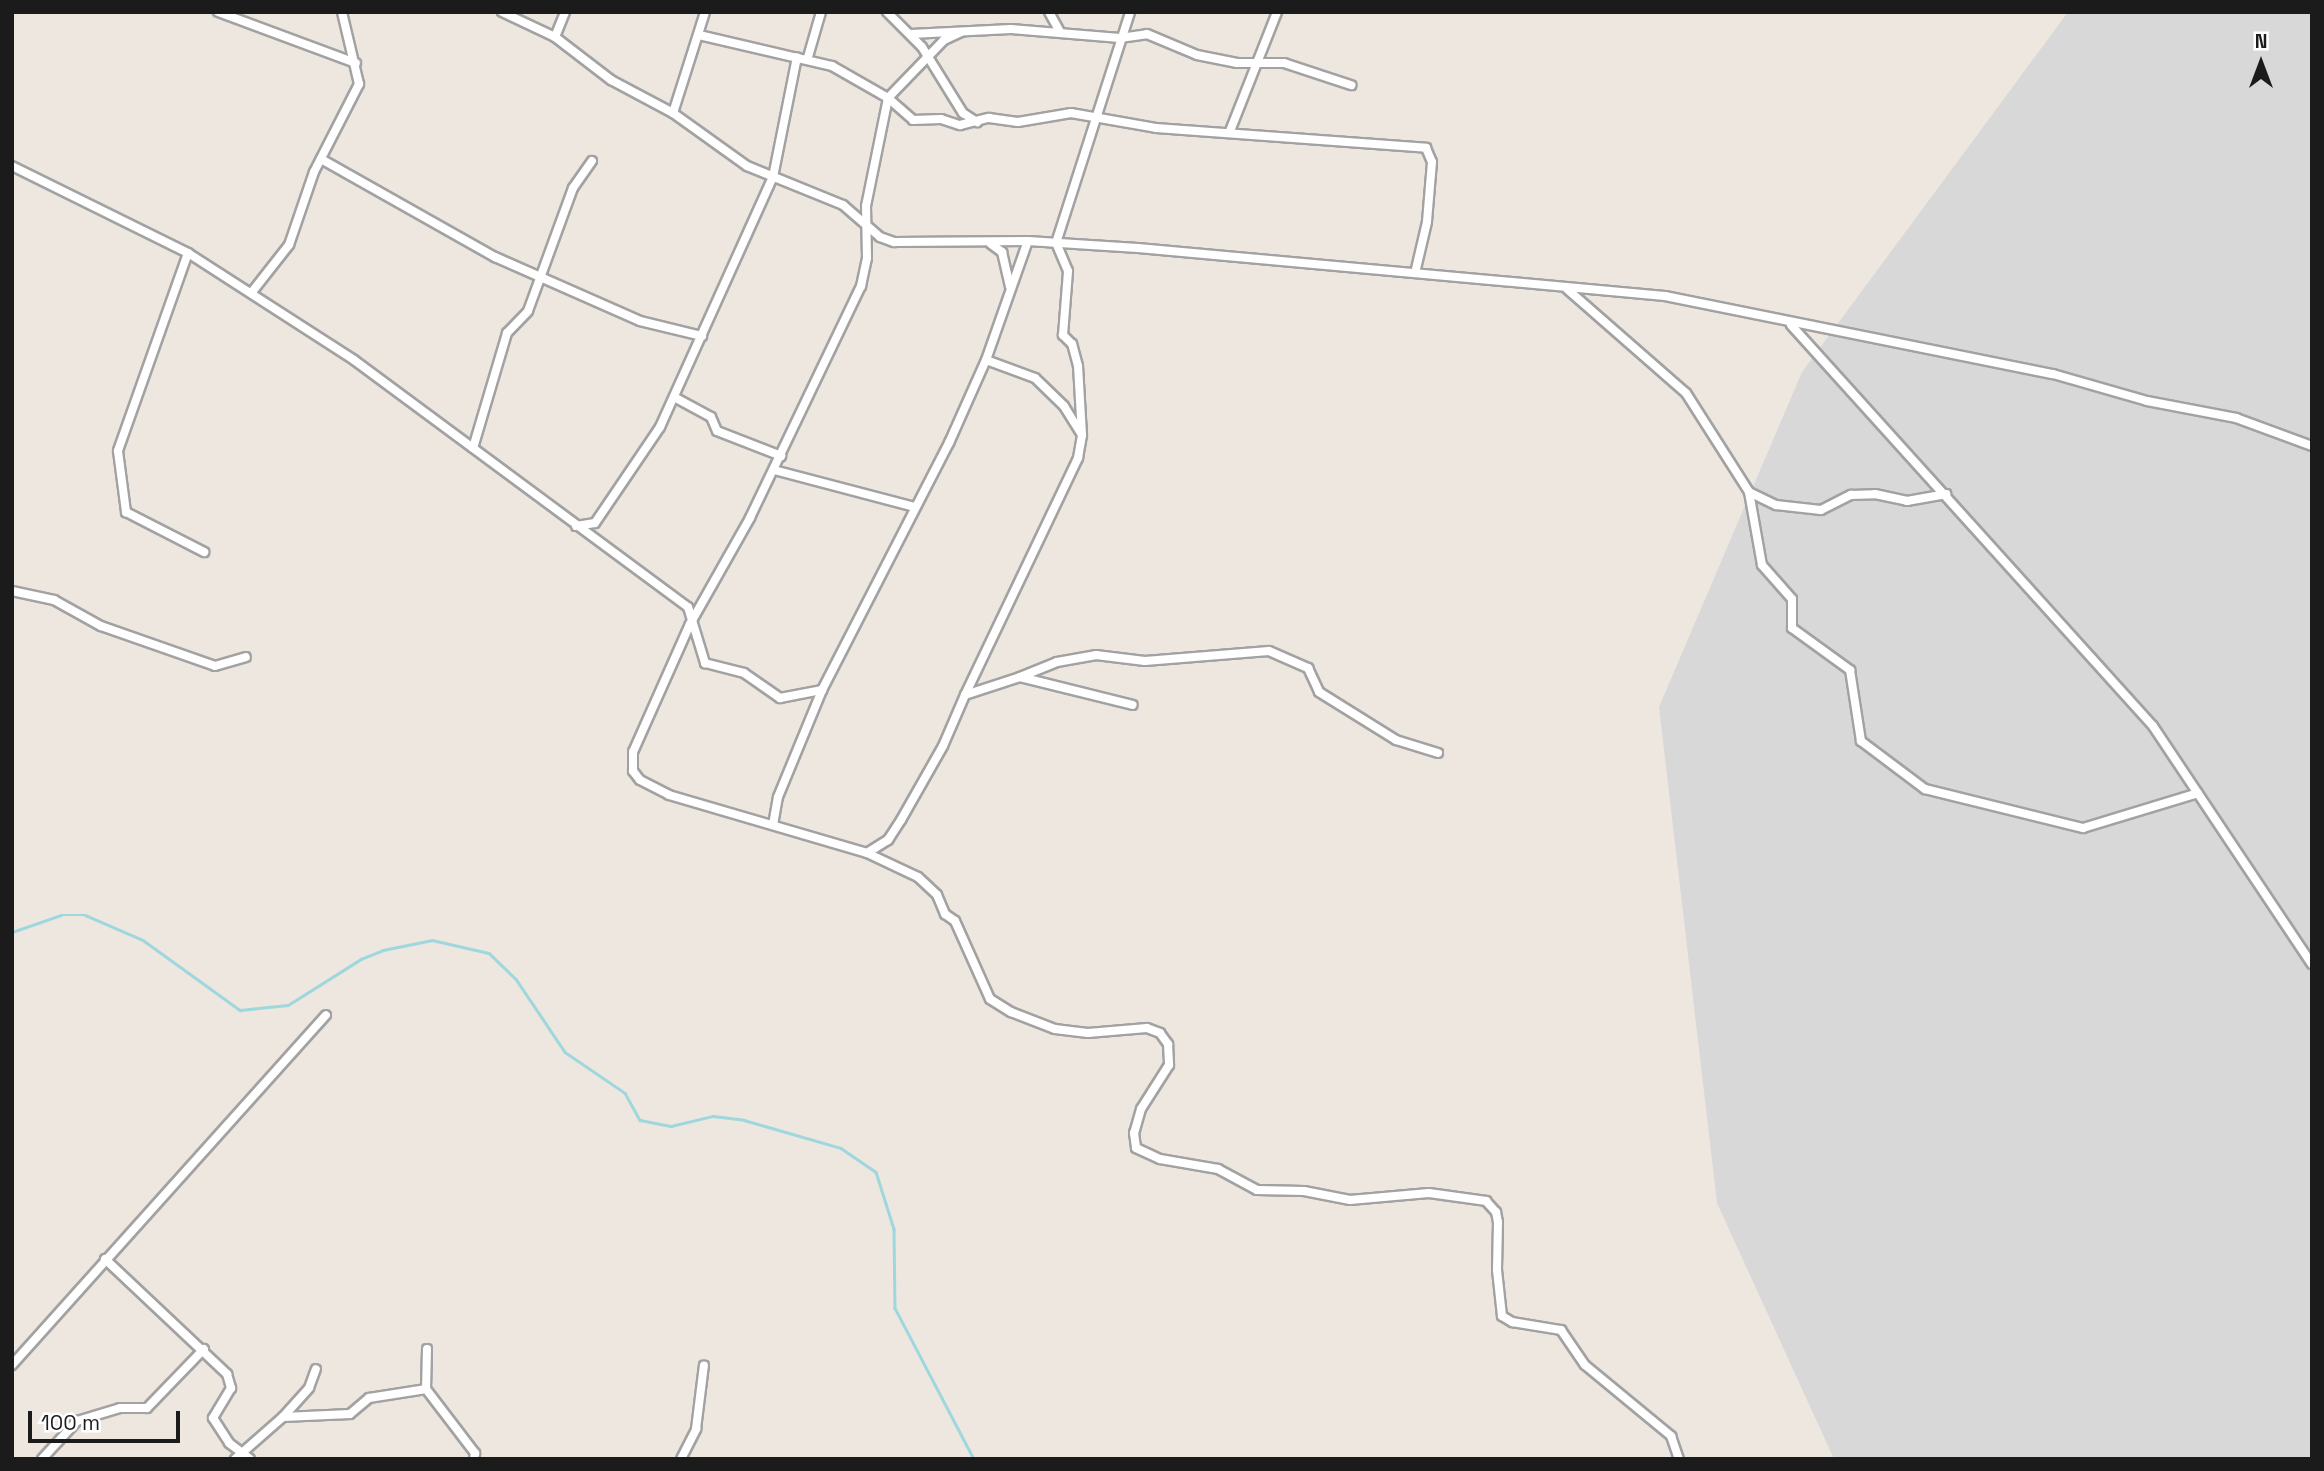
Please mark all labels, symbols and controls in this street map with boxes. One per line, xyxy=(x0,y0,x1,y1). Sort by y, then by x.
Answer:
north arrow xyxy=(2226,28,2296,98)
text: N xyxy=(2255,29,2267,54)
scale bar xyxy=(32,1398,184,1442)
text: 100 m xyxy=(41,1409,100,1436)

